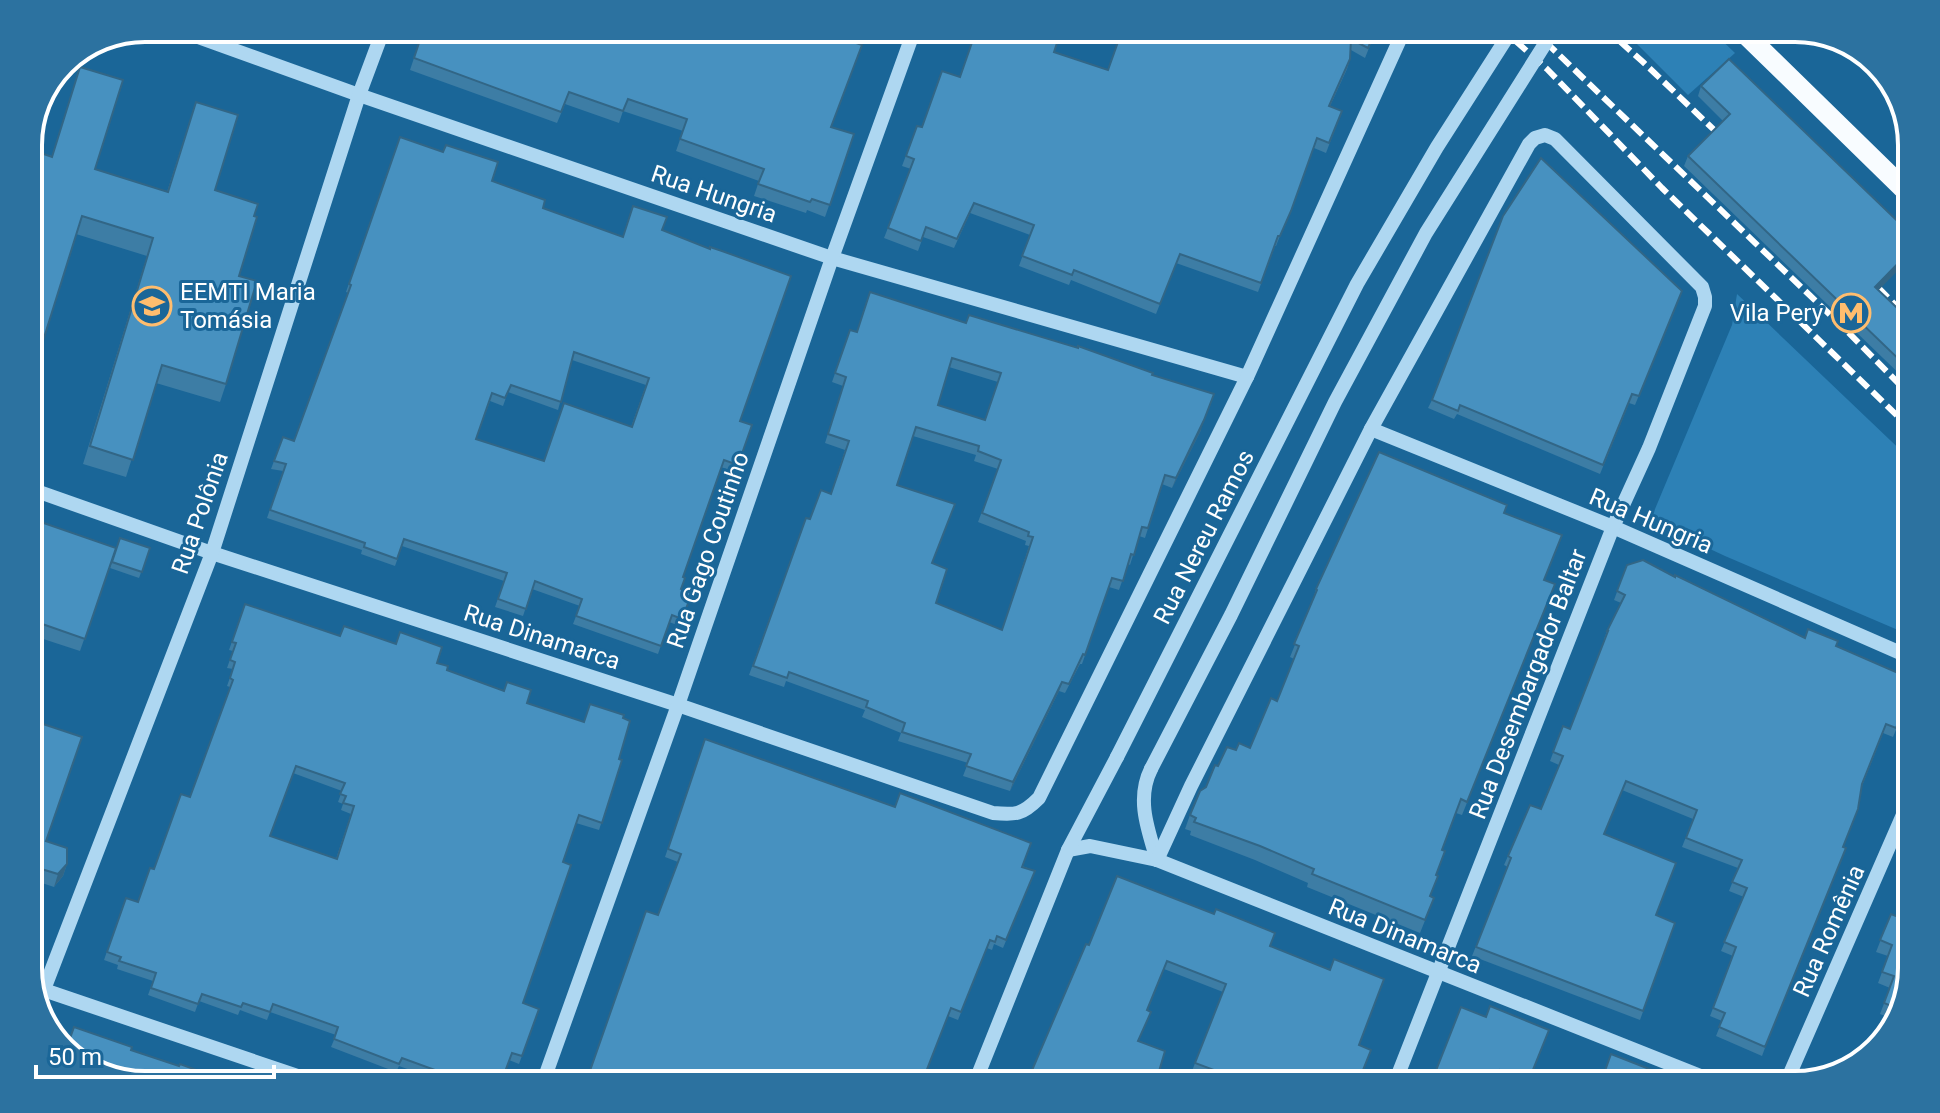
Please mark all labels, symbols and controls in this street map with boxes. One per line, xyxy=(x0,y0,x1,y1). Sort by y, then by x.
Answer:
street label: Rua Hungria xyxy=(647,159,781,229)
place label: EEMTI Maria Tomásia xyxy=(180,278,316,334)
school or university icon: EEMTI Maria Tomásia xyxy=(131,285,173,327)
metro station icon: Vila Pery xyxy=(1830,292,1872,334)
place label: Vila Pery xyxy=(1730,299,1824,327)
street label: Rua Nereu Ramos xyxy=(1148,445,1260,629)
street label: Rua Polônia xyxy=(166,448,234,578)
street label: Rua Gago Coutinho xyxy=(661,448,755,652)
street label: Rua Hungria xyxy=(1585,482,1717,560)
street label: Rua Desembargador Baltar xyxy=(1464,545,1592,823)
street label: Rua Dinamarca xyxy=(460,599,624,675)
street label: Rua Romênia xyxy=(1787,861,1871,1001)
street label: Rua Dinamarca xyxy=(1324,893,1486,979)
scale bar xyxy=(36,1029,274,1079)
text: 50 m xyxy=(48,1043,102,1071)

